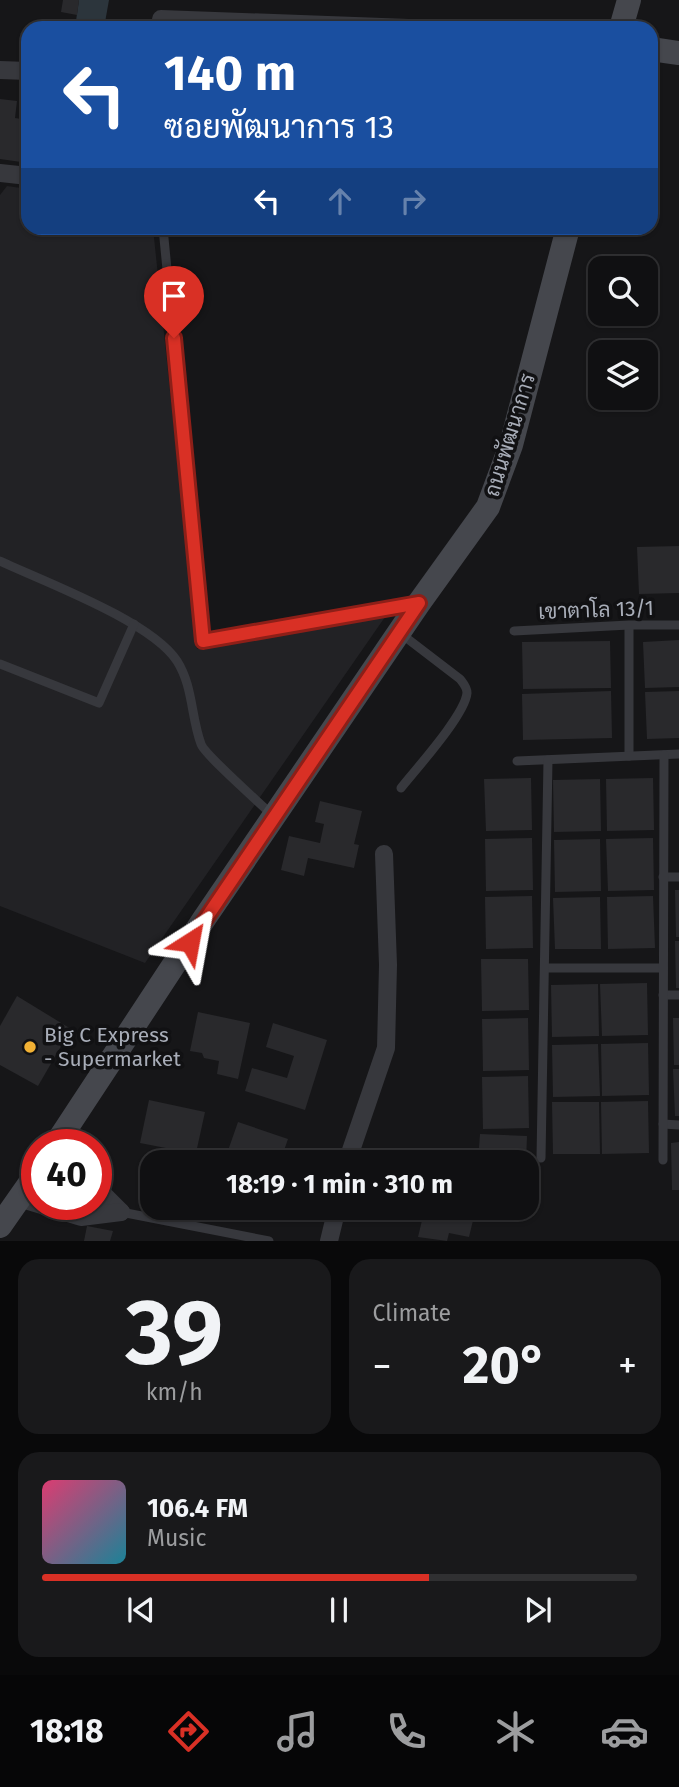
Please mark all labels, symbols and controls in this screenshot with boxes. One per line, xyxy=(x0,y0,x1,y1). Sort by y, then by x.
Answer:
text: 140 m xyxy=(164,44,296,103)
icon: left xyxy=(49,49,140,140)
text: ซอยพัฒนาการ 13 xyxy=(164,108,394,146)
icon: left xyxy=(248,182,286,220)
icon: ahead xyxy=(321,182,359,220)
icon: right xyxy=(394,182,432,220)
map controls xyxy=(588,256,658,410)
button: search xyxy=(588,256,658,326)
pin xyxy=(144,266,204,338)
icon: arrive xyxy=(155,277,193,315)
button: layers xyxy=(588,340,658,410)
street label: ถนนพัฒนาการ xyxy=(479,370,541,500)
street label: เขาตาโล 13/1 xyxy=(538,595,654,625)
position arrow xyxy=(153,905,227,979)
place label: Big C Express - Supermarket xyxy=(44,1022,181,1072)
marker: Big C Express - Supermarket xyxy=(22,1039,38,1055)
speed limit sign: 40 xyxy=(21,1129,112,1220)
text: 18:19 · 1 min · 310 m xyxy=(226,1169,453,1200)
text: 39 xyxy=(126,1278,223,1387)
text: Climate xyxy=(373,1299,451,1327)
text: 20° xyxy=(463,1334,547,1397)
text: − xyxy=(373,1343,392,1389)
text: + xyxy=(618,1343,637,1389)
text: km/h xyxy=(146,1378,203,1406)
text: 106.4 FM xyxy=(147,1493,248,1524)
text: Music xyxy=(147,1524,207,1552)
icon: previous xyxy=(122,1591,160,1629)
icon: pause xyxy=(320,1591,358,1629)
icon: next xyxy=(519,1591,557,1629)
icon: directions xyxy=(164,1707,213,1756)
icon: music xyxy=(273,1707,322,1756)
icon: phone xyxy=(382,1707,431,1756)
icon: climate xyxy=(491,1707,540,1756)
icon: car xyxy=(600,1707,649,1756)
text: 18:18 xyxy=(30,1712,104,1750)

